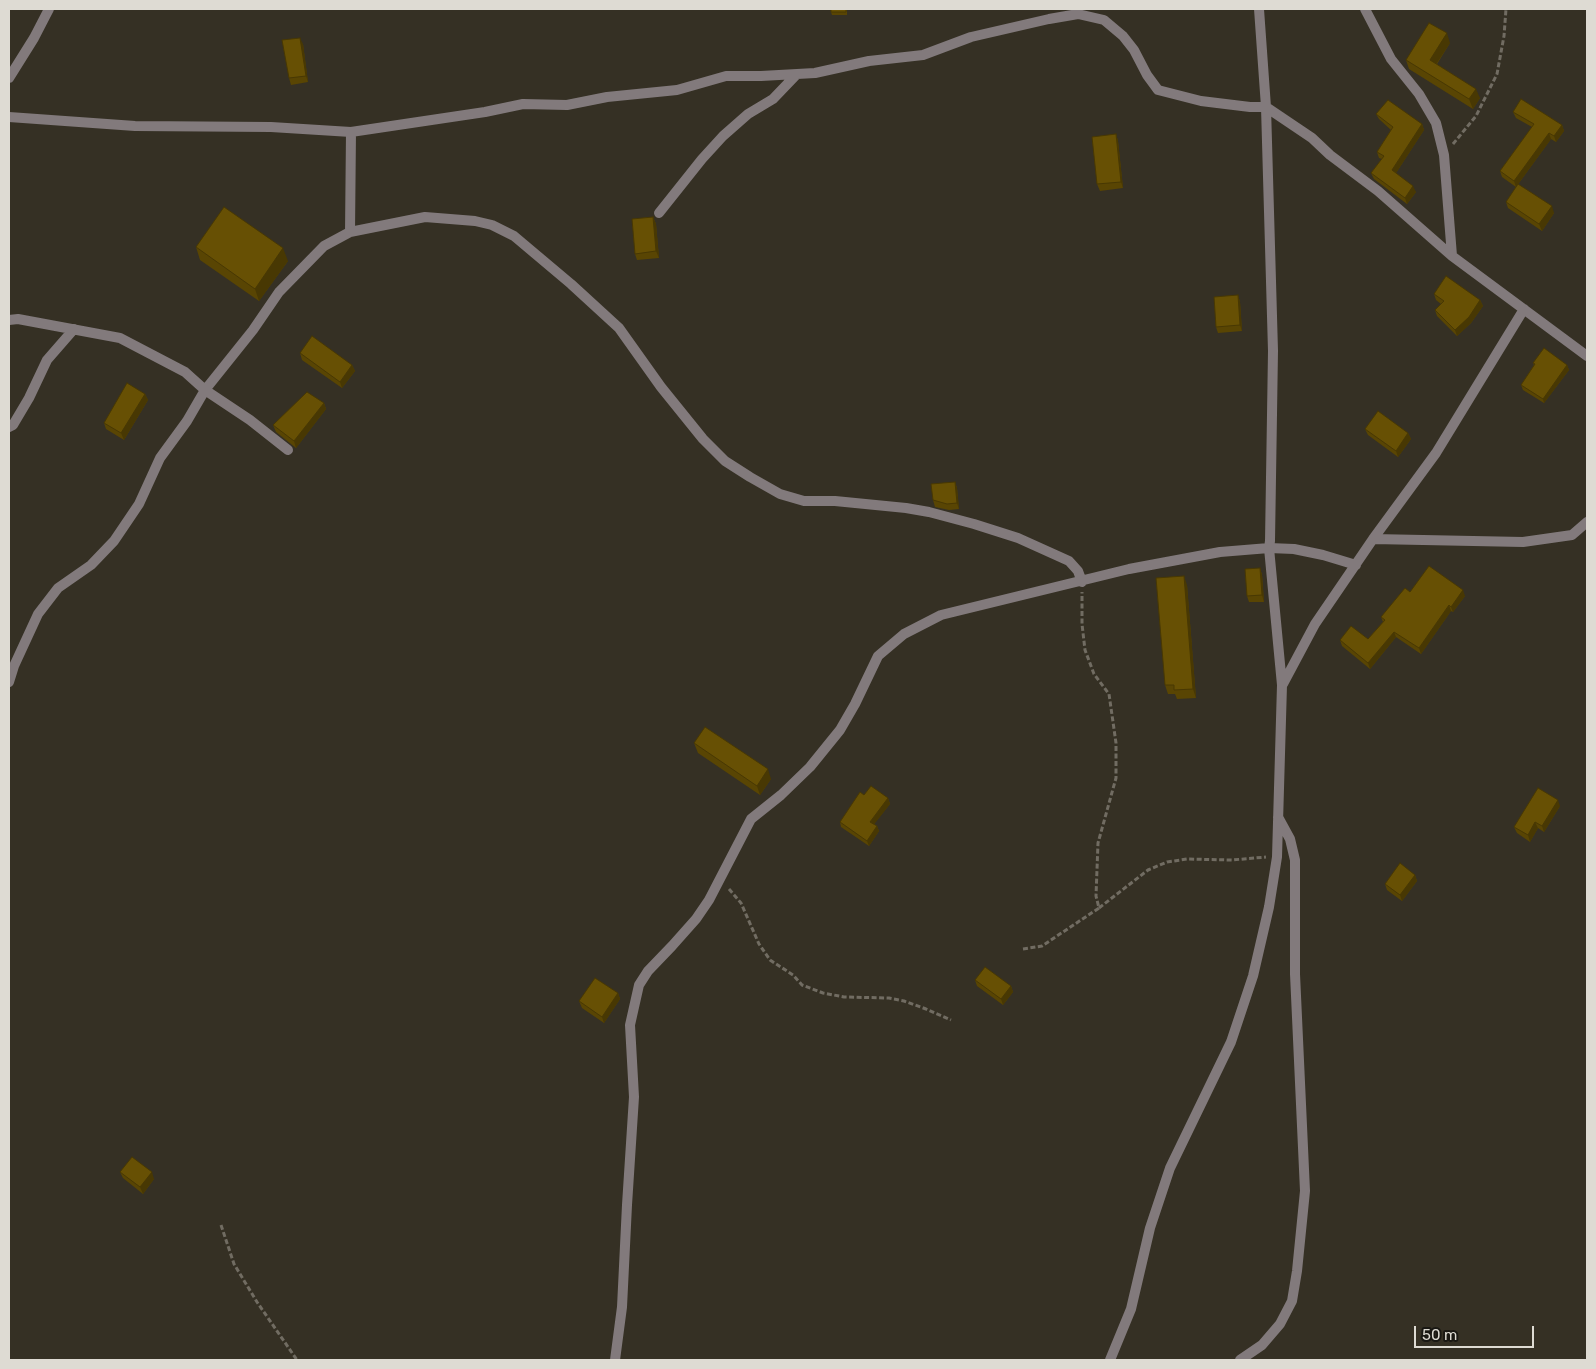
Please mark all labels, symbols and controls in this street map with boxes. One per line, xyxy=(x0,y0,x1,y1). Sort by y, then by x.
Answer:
scale bar xyxy=(1416,1316,1536,1348)
text: 50 m xyxy=(1422,1326,1457,1344)

